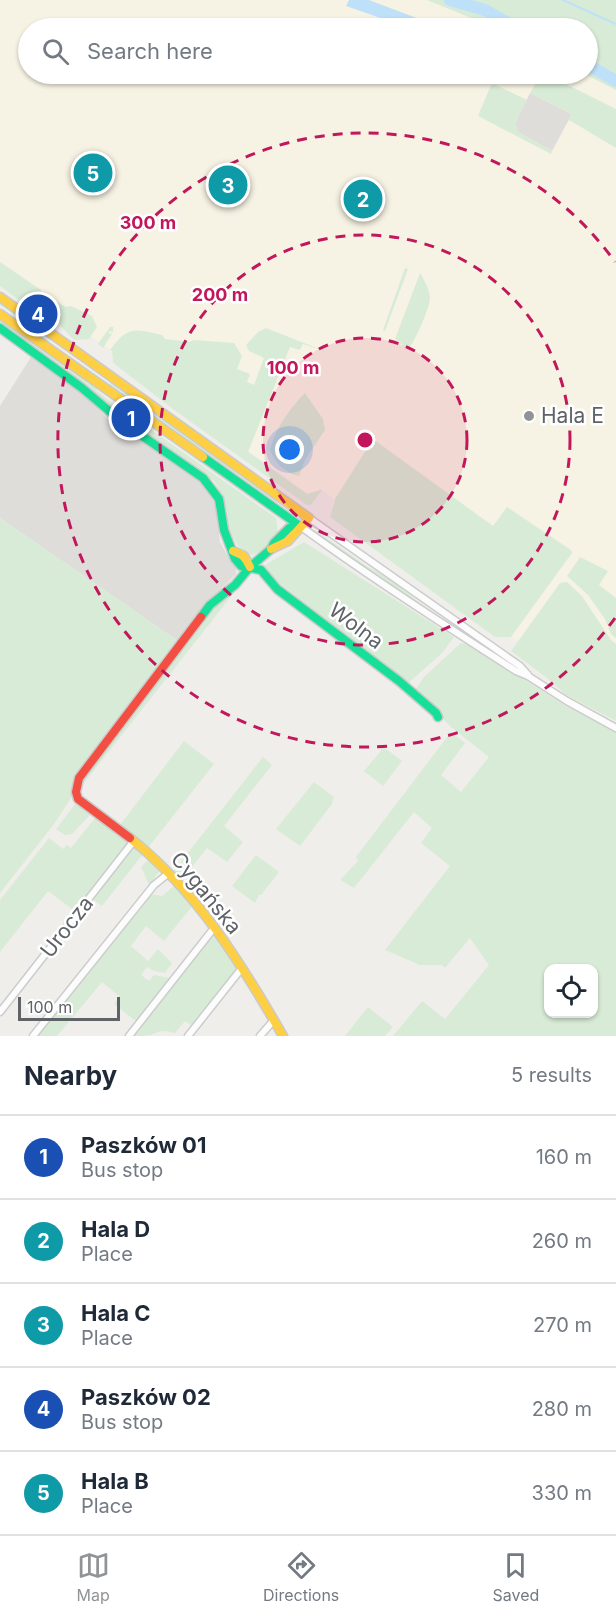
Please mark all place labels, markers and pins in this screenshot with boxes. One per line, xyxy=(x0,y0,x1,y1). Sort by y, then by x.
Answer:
pin: 5 xyxy=(74,150,112,195)
pin: 3 xyxy=(208,162,248,207)
pin: 2 xyxy=(344,176,382,222)
pin: 4 xyxy=(18,292,57,336)
pin: 1 xyxy=(112,396,150,440)
place label: Hala E xyxy=(541,403,604,428)
marker: Hala E xyxy=(522,409,536,423)
centre of rings xyxy=(355,430,375,450)

